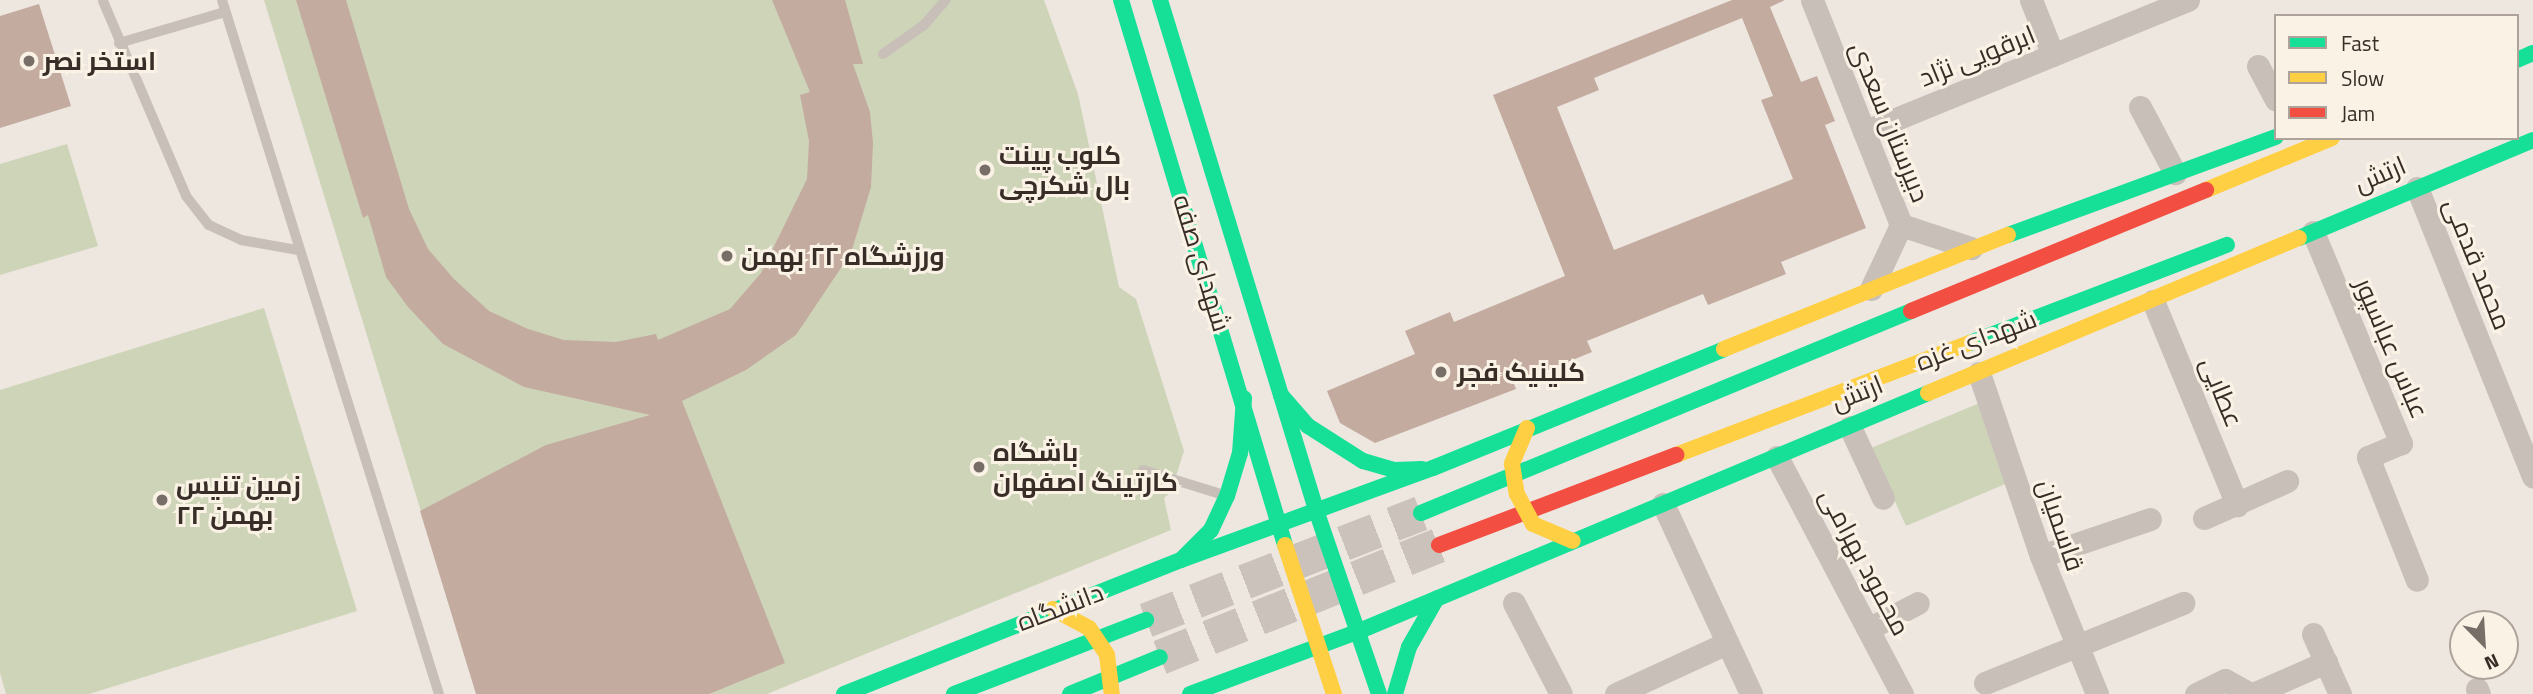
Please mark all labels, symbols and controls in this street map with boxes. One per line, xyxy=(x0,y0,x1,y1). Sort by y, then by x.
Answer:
legend xyxy=(2274,14,2519,140)
street label: ابرقویی نژاد xyxy=(1914,19,2040,93)
text: Fast xyxy=(2341,27,2379,59)
street label: دبیرستان سعدی xyxy=(1844,37,1936,207)
place label: استخر نصر xyxy=(43,45,156,77)
marker: استخر نصر xyxy=(21,53,37,69)
text: Slow xyxy=(2341,62,2384,94)
text: Jam xyxy=(2341,97,2375,129)
place label: کلوب پینت بال شکرچی xyxy=(999,139,1130,200)
street label: ارتش xyxy=(2349,149,2411,199)
marker: کلوب پینت بال شکرچی xyxy=(977,162,993,178)
street label: شهدای صفه xyxy=(1166,191,1238,335)
street label: محمد قدمی xyxy=(2438,194,2518,334)
place label: ورزشگاه ۲۲ بهمن xyxy=(741,240,945,272)
marker: ورزشگاه ۲۲ بهمن xyxy=(719,248,735,264)
street label: عباس عباسپور xyxy=(2348,273,2436,423)
street label: شهدای غزه xyxy=(1911,303,2041,377)
street label: عطایی xyxy=(2194,353,2250,431)
place label: کلینیک فجر xyxy=(1457,356,1585,388)
marker: کلینیک فجر xyxy=(1431,362,1451,382)
street label: ارتش xyxy=(1826,369,1888,417)
place label: باشگاه کارتینگ اصفهان xyxy=(993,436,1178,498)
marker: باشگاه کارتینگ اصفهان xyxy=(971,459,987,475)
place label: زمین تنیس ۲۲ بهمن xyxy=(176,469,301,530)
street label: قاسمیان xyxy=(2031,475,2091,575)
street label: محمود بهرامی xyxy=(1813,483,1917,641)
marker: زمین تنیس ۲۲ بهمن xyxy=(154,492,170,508)
street label: دانشگاه xyxy=(1012,576,1108,638)
north arrow xyxy=(2449,610,2519,680)
text: N xyxy=(2480,647,2504,679)

